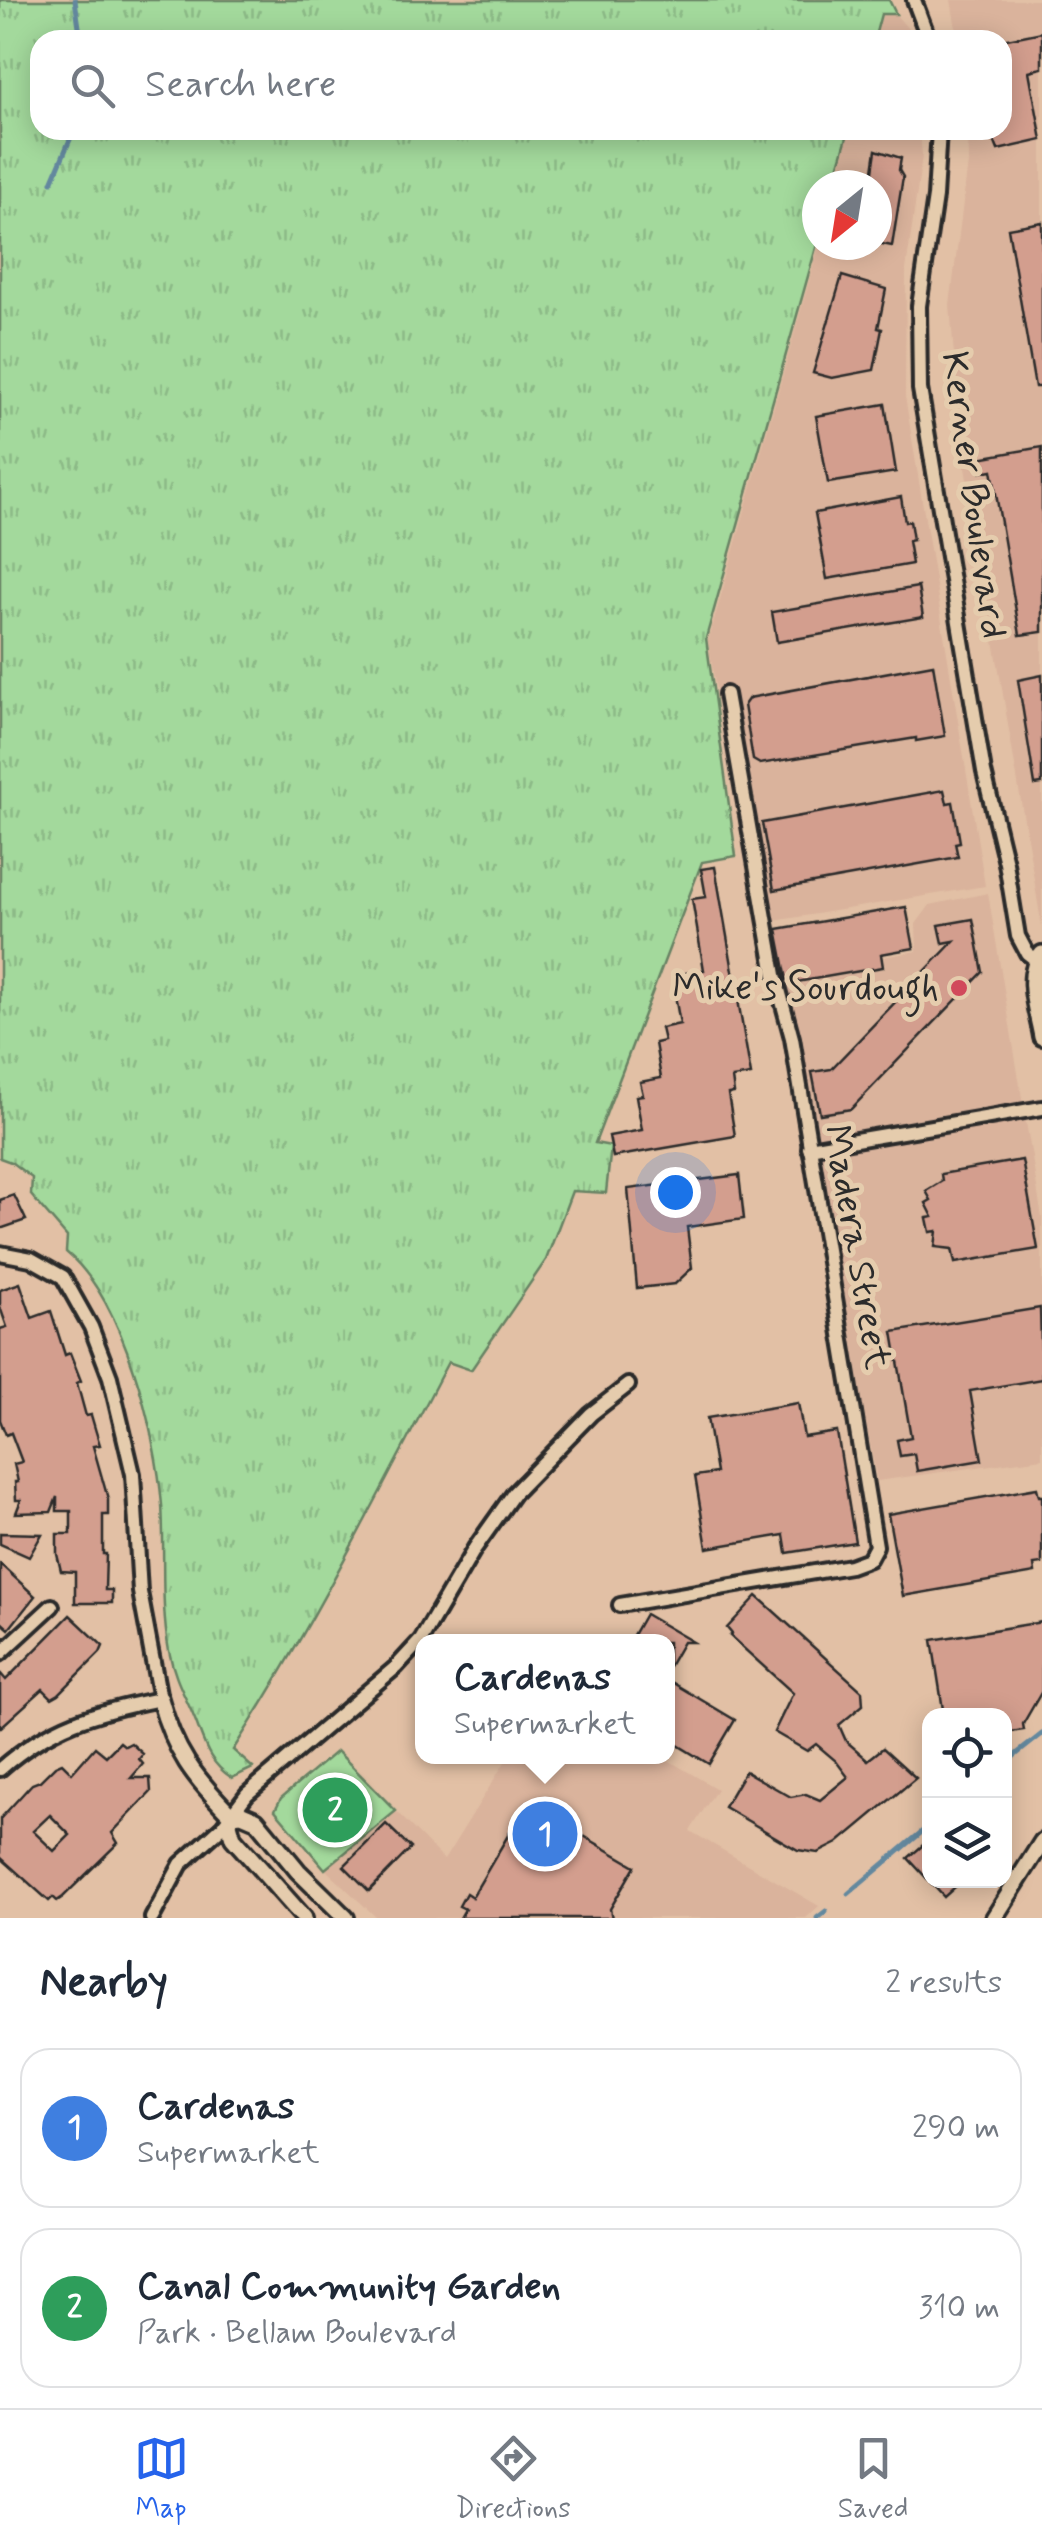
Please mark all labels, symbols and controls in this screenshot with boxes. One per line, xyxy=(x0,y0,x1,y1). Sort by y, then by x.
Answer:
search box xyxy=(30,30,1012,140)
icon: search xyxy=(65,58,120,113)
text: Search here xyxy=(145,61,336,110)
north arrow xyxy=(802,170,892,260)
street label: Kerner Boulevard xyxy=(929,348,1017,642)
place label: Mike's Sourdough xyxy=(672,964,939,1017)
marker: Mike's Sourdough xyxy=(948,977,970,999)
street label: Madera Street xyxy=(810,1121,902,1373)
your location xyxy=(650,1167,701,1218)
popup xyxy=(415,1634,675,1764)
text: Cardenas xyxy=(454,1654,611,1703)
text: Supermarket xyxy=(454,1703,636,1745)
map controls xyxy=(922,1708,1012,1888)
button: locate xyxy=(922,1708,1012,1798)
pin: 2 xyxy=(302,1772,368,1848)
pin: 1 xyxy=(512,1796,578,1872)
button: layers xyxy=(922,1798,1012,1888)
text: Nearby xyxy=(40,1956,168,2011)
text: 2 results xyxy=(885,1962,1002,2004)
text: Cardenas xyxy=(137,2083,294,2132)
text: 1 xyxy=(67,2107,82,2149)
text: 290 m xyxy=(912,2107,1000,2149)
text: Supermarket xyxy=(137,2132,320,2174)
text: Canal Community Garden xyxy=(137,2263,561,2312)
text: 2 xyxy=(67,2287,82,2329)
text: 310 m xyxy=(918,2287,1000,2329)
text: Park · Bellam Boulevard xyxy=(137,2312,457,2354)
tab: Map xyxy=(134,2431,189,2528)
tab: Directions xyxy=(456,2431,571,2528)
tab: Saved xyxy=(838,2431,908,2528)

